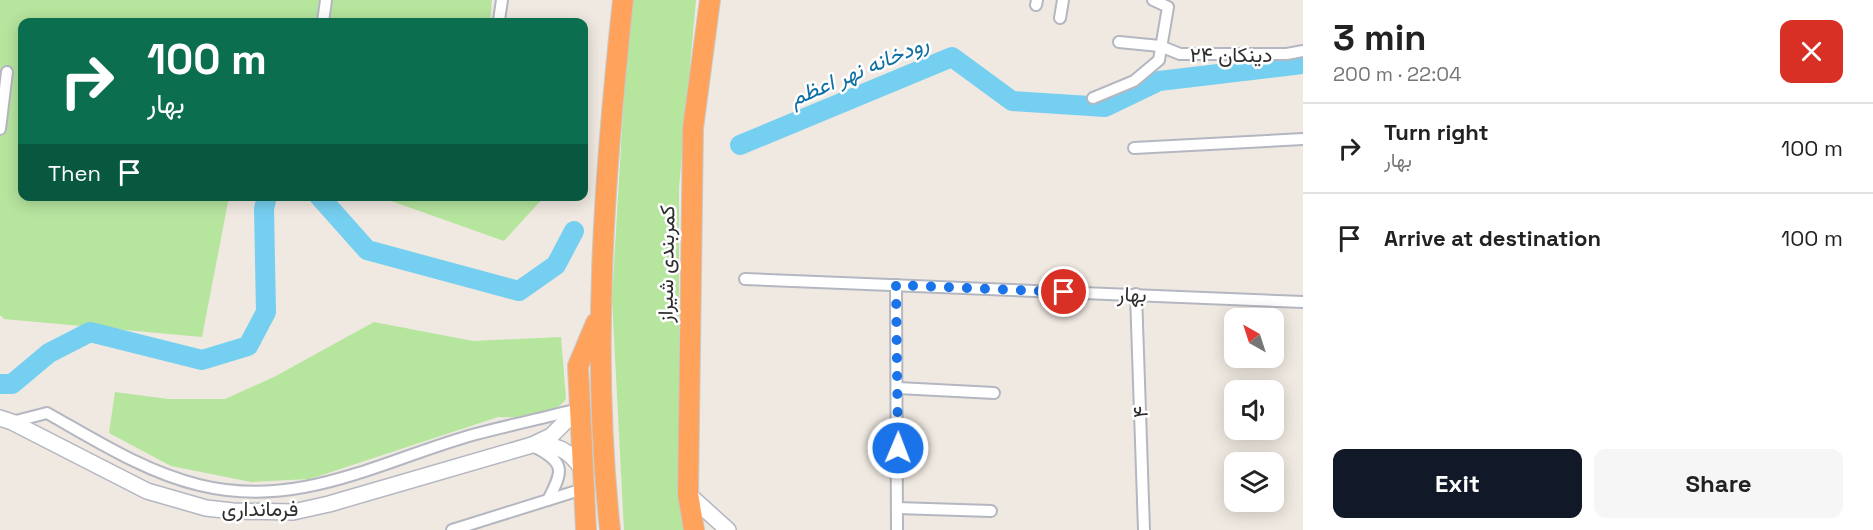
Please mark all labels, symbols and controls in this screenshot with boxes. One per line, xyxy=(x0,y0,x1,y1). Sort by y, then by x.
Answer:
text: 3 min xyxy=(1333,15,1427,61)
button: close xyxy=(1780,20,1843,83)
water label: رودخانه نهر اعظم xyxy=(784,28,933,113)
text: 100 m xyxy=(147,33,267,86)
street label: ۲۴ دینکان xyxy=(1190,41,1272,68)
icon: right xyxy=(48,42,126,120)
text: 200 m · 22:04 xyxy=(1333,61,1462,87)
text: بهار xyxy=(147,86,185,121)
text: Turn right xyxy=(1384,118,1489,146)
icon: right xyxy=(1333,132,1366,165)
text: 100 m xyxy=(1781,134,1843,162)
text: بهار xyxy=(1384,147,1412,173)
icon: arrive xyxy=(113,156,146,189)
text: Then xyxy=(48,159,101,187)
street label: کمربندی شیراز xyxy=(651,205,681,324)
icon: arrive xyxy=(1333,222,1366,255)
text: Arrive at destination xyxy=(1384,224,1601,252)
text: 100 m xyxy=(1781,224,1843,252)
pin xyxy=(1038,266,1089,317)
icon: arrive xyxy=(1047,275,1080,308)
street label: بهار xyxy=(1116,280,1147,308)
north arrow xyxy=(1224,308,1284,368)
map controls xyxy=(1224,308,1284,512)
button: sound xyxy=(1224,380,1284,440)
street label: ۴ xyxy=(1126,406,1154,418)
position arrow xyxy=(866,416,930,480)
button: Exit xyxy=(1333,449,1582,518)
button: Share xyxy=(1594,449,1843,518)
button: layers xyxy=(1224,452,1284,512)
street label: فرمانداری xyxy=(222,495,298,522)

